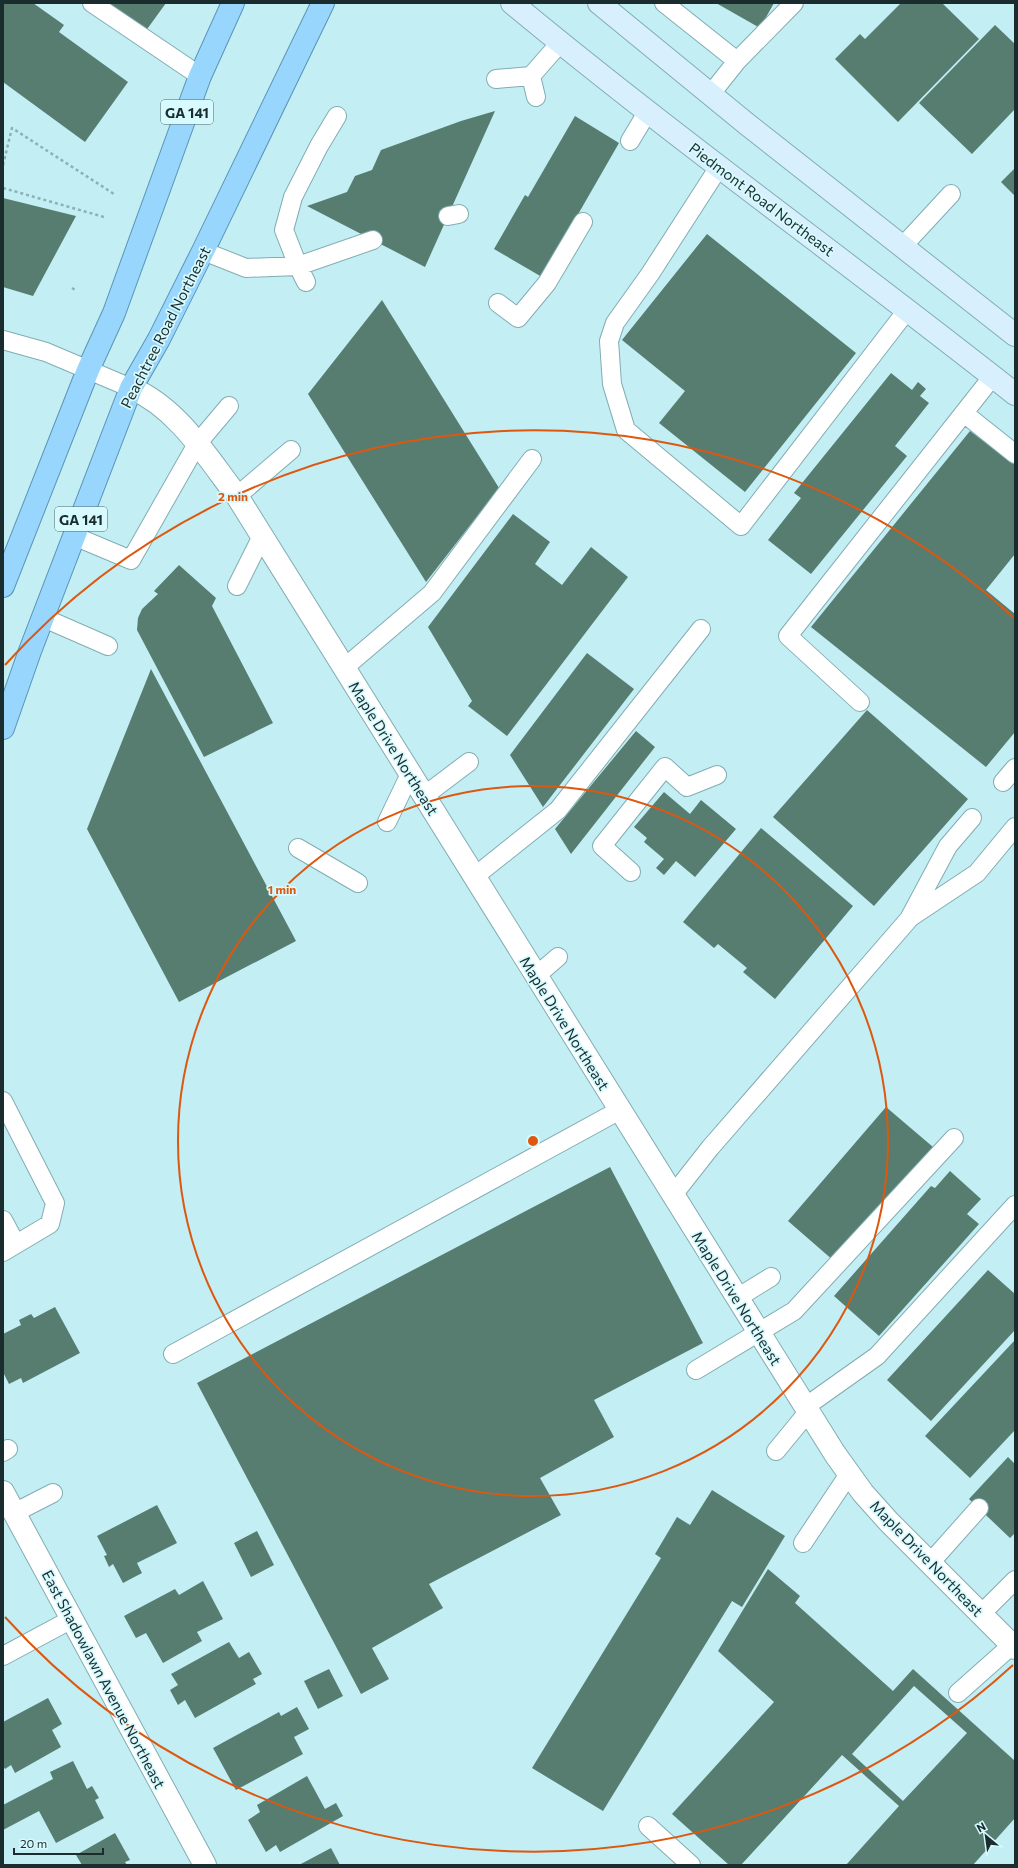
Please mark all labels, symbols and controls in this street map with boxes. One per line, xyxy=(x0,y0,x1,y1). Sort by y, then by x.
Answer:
road number: GA 141 xyxy=(161,100,213,124)
street label: Piedmont Road Northeast xyxy=(686,139,838,259)
street label: Peachtree Road Northeast xyxy=(116,243,214,411)
text: 2 min xyxy=(218,489,248,503)
road number: GA 141 xyxy=(55,507,107,531)
street label: Maple Drive Northeast xyxy=(345,678,443,818)
text: 1 min xyxy=(268,882,296,896)
street label: Maple Drive Northeast xyxy=(516,953,614,1093)
centre of rings xyxy=(526,1134,540,1148)
street label: Maple Drive Northeast xyxy=(688,1228,786,1368)
street label: Maple Drive Northeast xyxy=(867,1496,987,1620)
street label: East Shadowlawn Avenue Northeast xyxy=(39,1567,169,1791)
north arrow xyxy=(966,1816,1006,1856)
text: N xyxy=(974,1819,988,1835)
scale bar xyxy=(14,1830,103,1856)
text: 20 m xyxy=(20,1836,47,1850)

